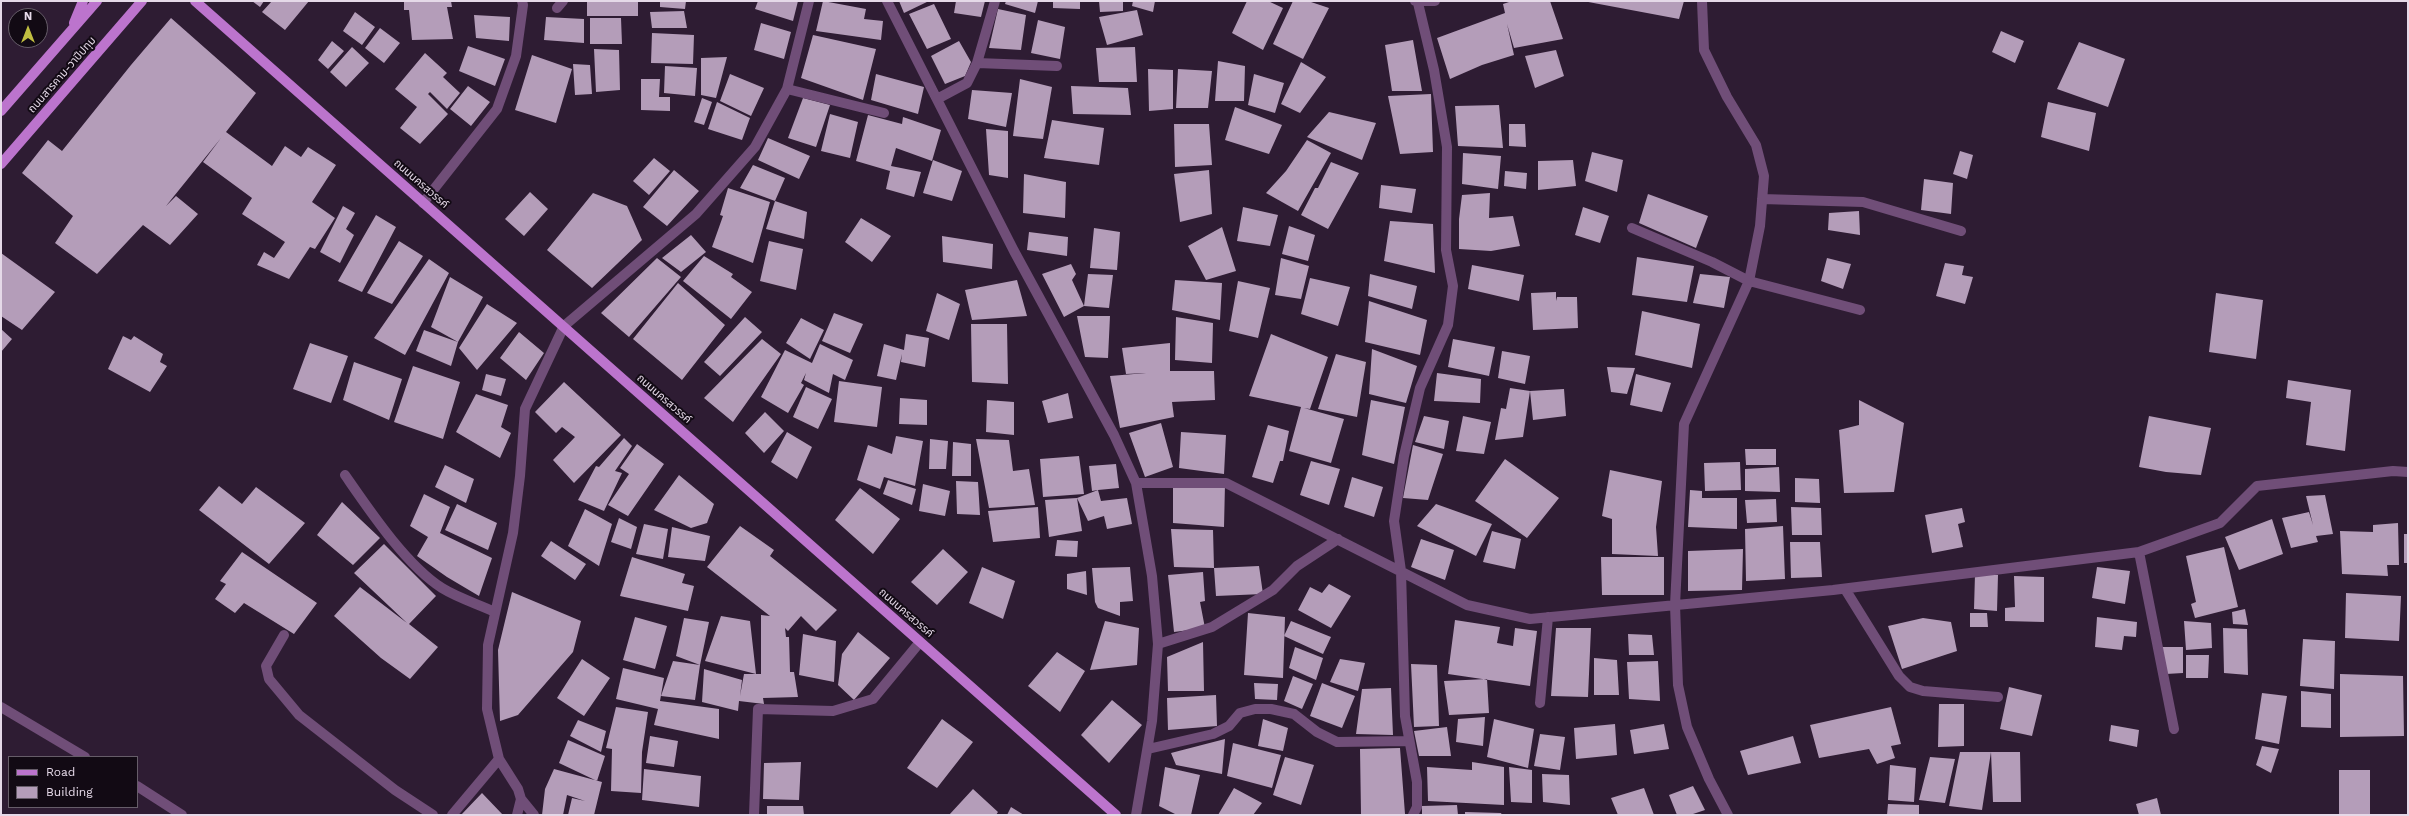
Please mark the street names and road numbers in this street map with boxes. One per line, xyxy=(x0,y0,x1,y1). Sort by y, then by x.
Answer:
street label: ถนนสารคาม-วาปีปทุม xyxy=(25,34,99,116)
street label: ถนนนครสวรรค์ xyxy=(391,157,451,211)
street label: ถนนนครสวรรค์ xyxy=(634,372,694,426)
street label: ถนนนครสวรรค์ xyxy=(876,586,936,640)

